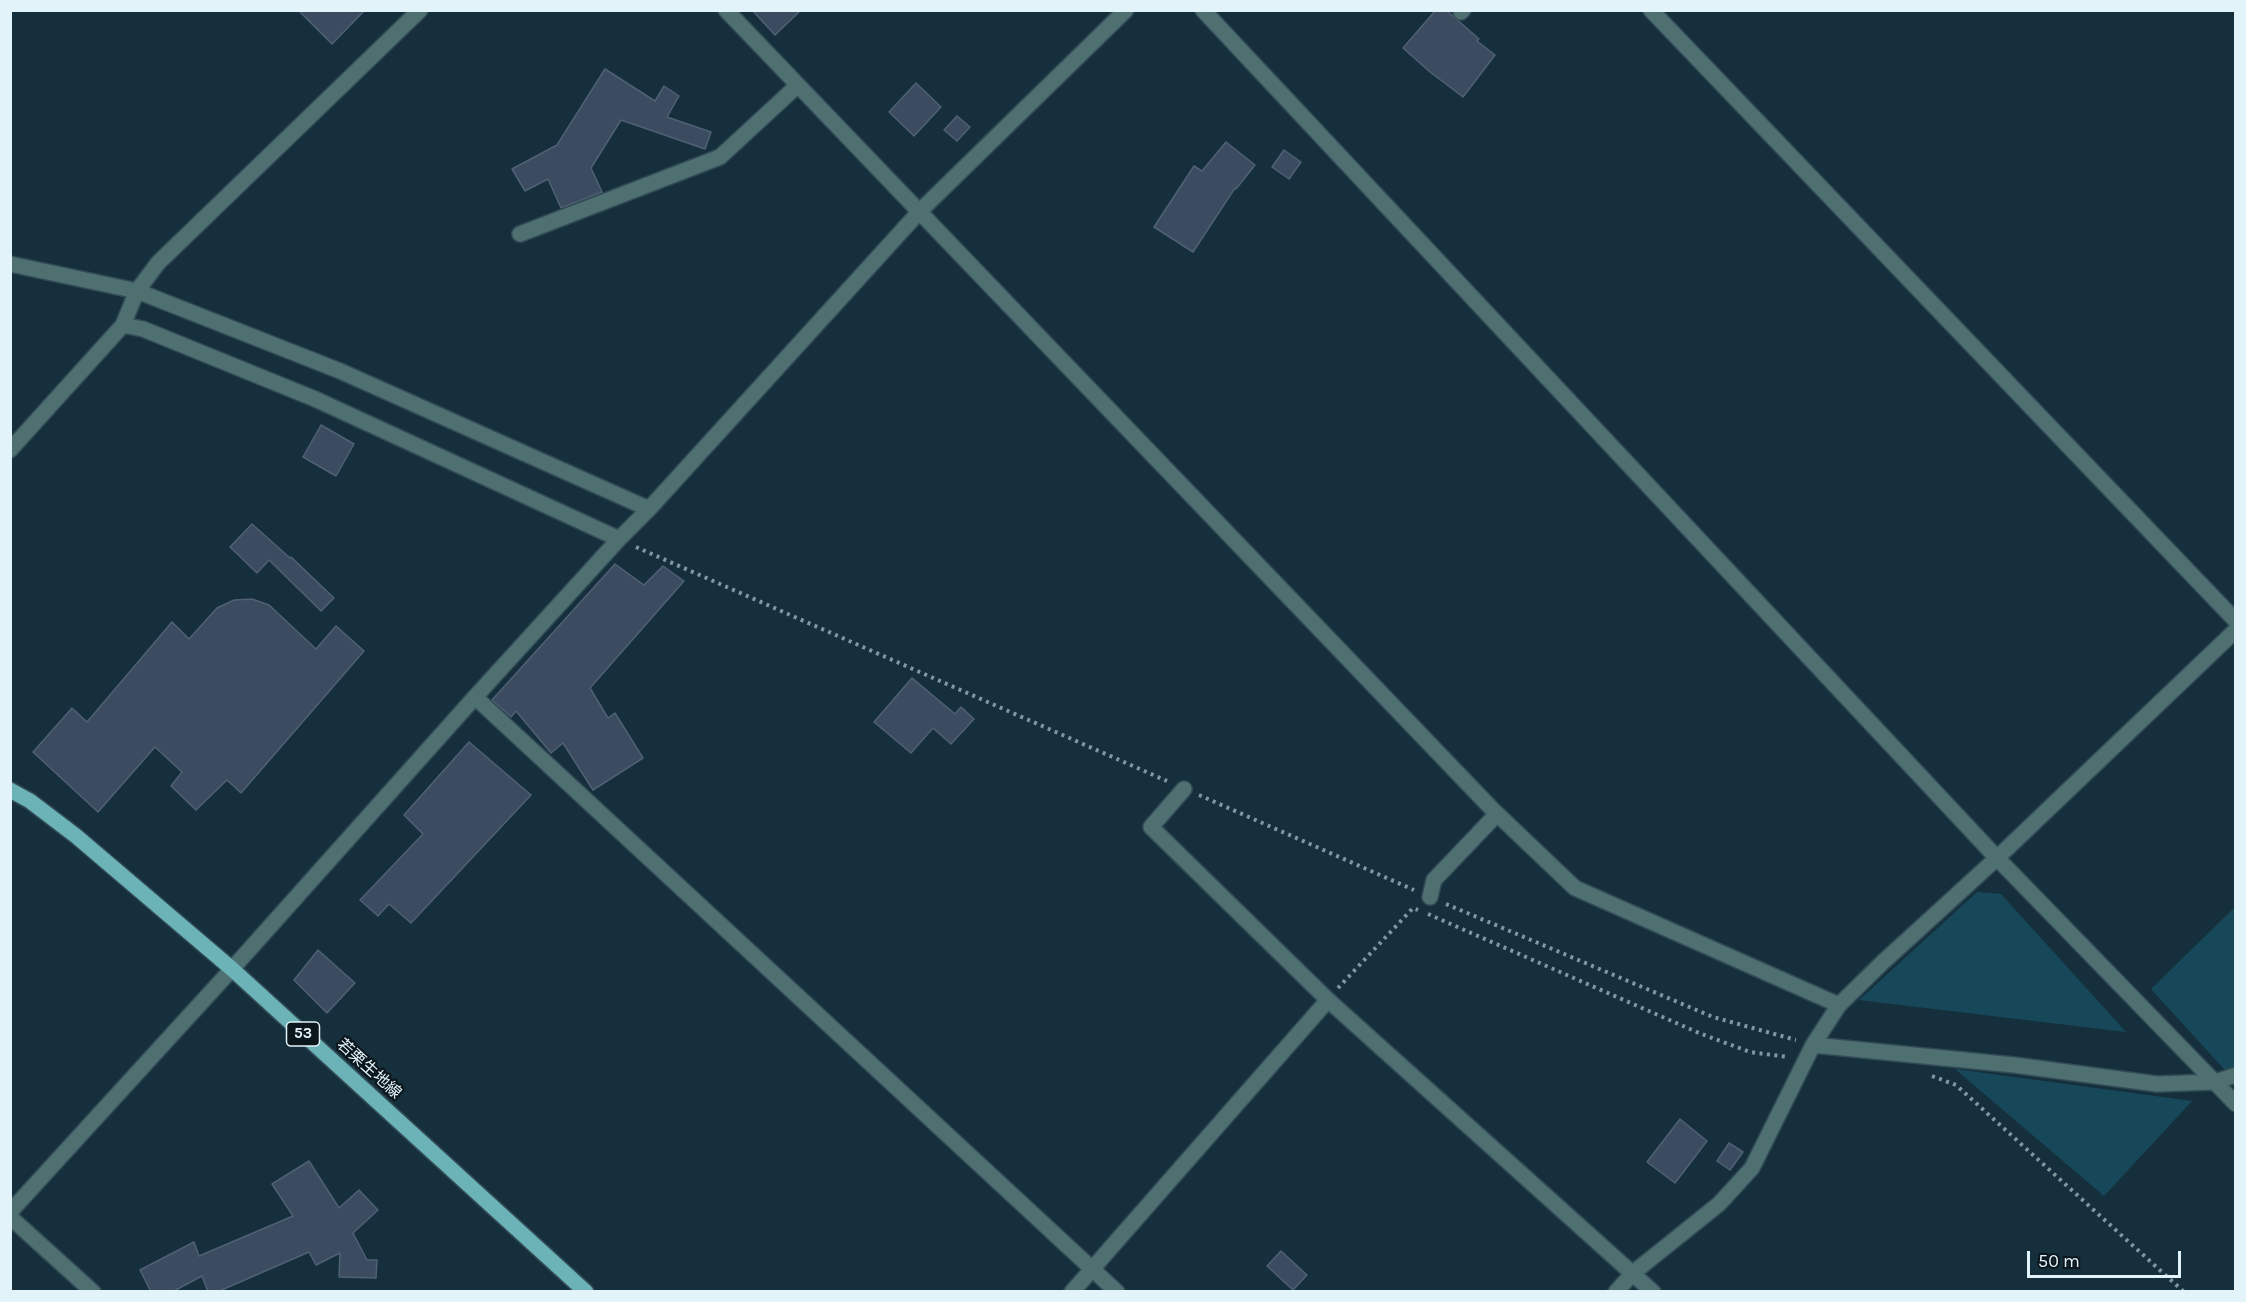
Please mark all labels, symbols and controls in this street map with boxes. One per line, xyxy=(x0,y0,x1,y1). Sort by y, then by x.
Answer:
road number: 53 xyxy=(286,1022,320,1046)
street label: 若栗生地線 xyxy=(333,1035,405,1103)
scale bar xyxy=(2030,1239,2184,1277)
text: 50 m xyxy=(2038,1250,2080,1272)

